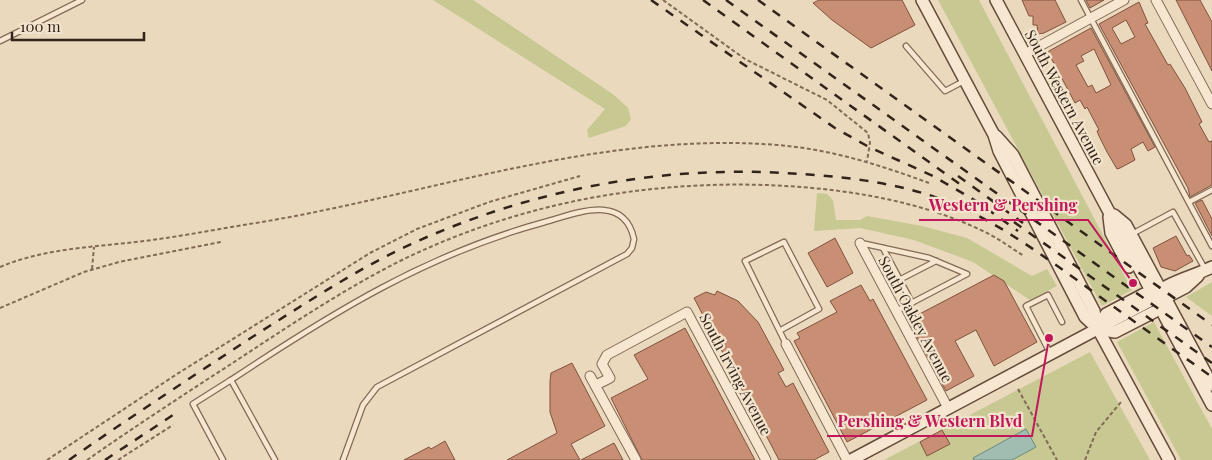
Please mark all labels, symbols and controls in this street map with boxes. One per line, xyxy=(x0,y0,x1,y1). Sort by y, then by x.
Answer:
scale bar xyxy=(12,10,145,42)
text: 100 m xyxy=(20,16,61,36)
street label: South Western Avenue xyxy=(1021,26,1109,168)
callout: Western & Pershing xyxy=(919,189,1088,220)
text: Western & Pershing xyxy=(928,194,1077,215)
street label: South Oakley Avenue xyxy=(874,252,958,386)
street label: South Irving Avenue xyxy=(695,309,777,439)
callout: Pershing & Western Blvd xyxy=(827,405,1032,436)
text: Pershing & Western Blvd xyxy=(838,410,1023,431)

